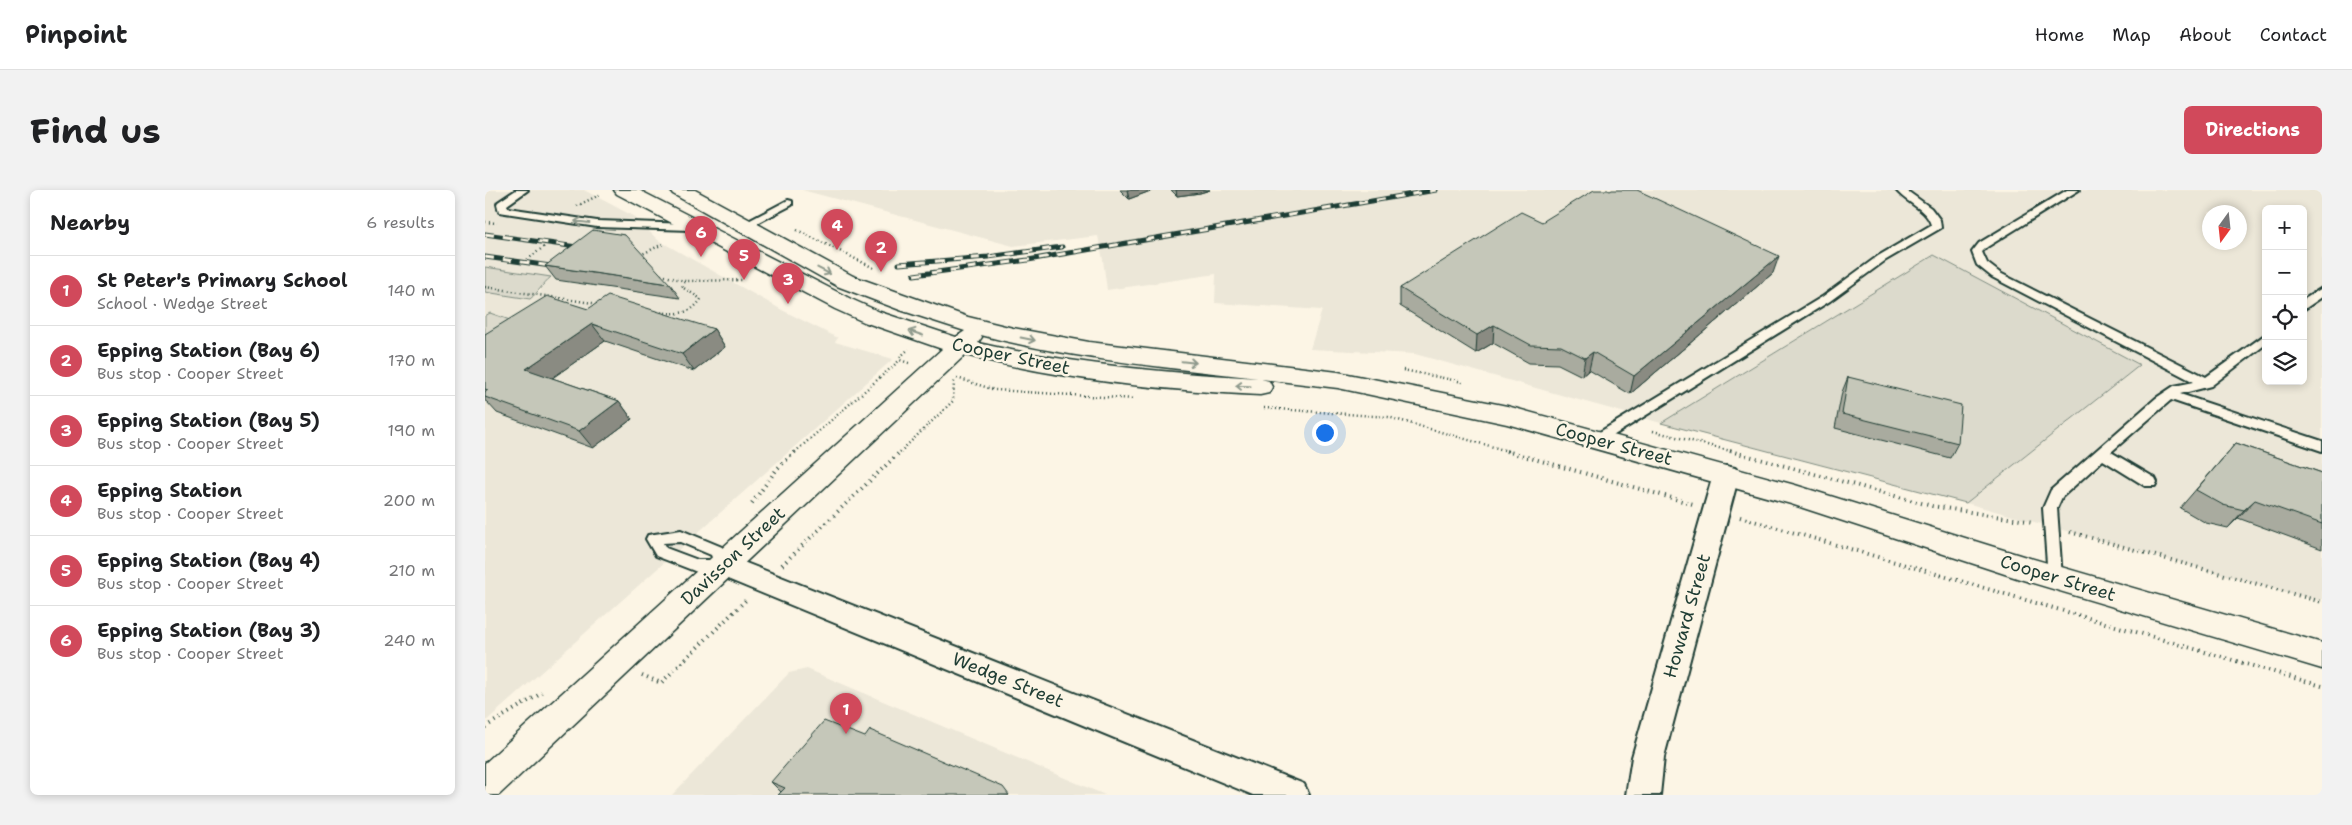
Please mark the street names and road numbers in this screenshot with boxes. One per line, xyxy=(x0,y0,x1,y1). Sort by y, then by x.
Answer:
street label: Cooper Street xyxy=(950,332,1072,380)
street label: Cooper Street xyxy=(1553,417,1675,471)
street label: Davisson Street xyxy=(676,501,790,611)
street label: Cooper Street xyxy=(1997,549,2119,607)
street label: Howard Street xyxy=(1658,551,1716,681)
street label: Wedge Street xyxy=(949,647,1067,713)

